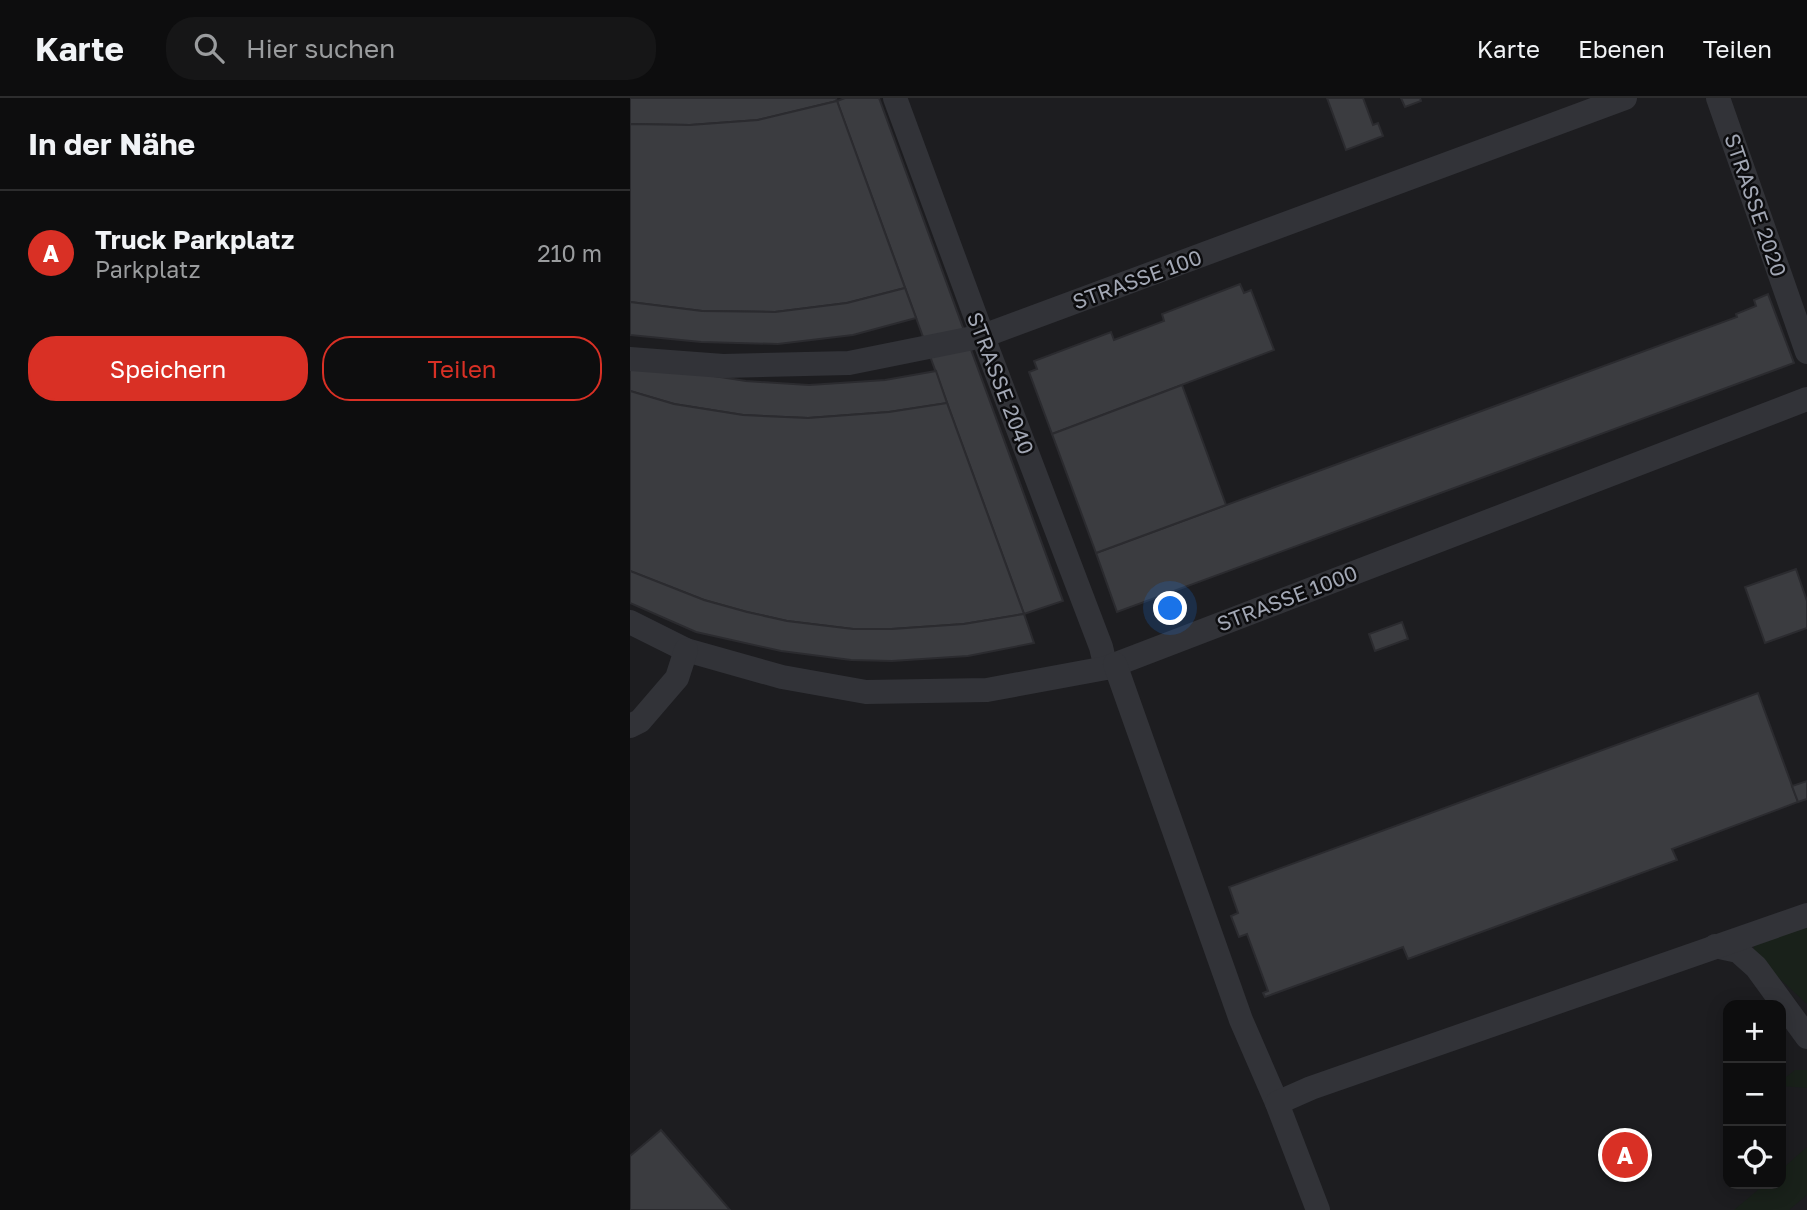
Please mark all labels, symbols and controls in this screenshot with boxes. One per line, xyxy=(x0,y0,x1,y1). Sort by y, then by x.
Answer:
search box xyxy=(166,17,656,80)
text: Karte xyxy=(35,29,124,68)
icon: search xyxy=(190,29,228,67)
text: Hier suchen xyxy=(246,33,395,64)
text: Karte xyxy=(1477,34,1540,63)
text: Ebenen xyxy=(1578,34,1665,63)
text: Teilen xyxy=(1703,34,1772,63)
text: In der Nähe xyxy=(28,126,195,162)
street label: STRASSE 2020 xyxy=(1719,130,1793,280)
text: Truck Parkplatz xyxy=(95,224,294,255)
text: A xyxy=(43,239,59,267)
text: 210 m xyxy=(537,239,602,267)
street label: STRASSE 100 xyxy=(1069,244,1205,314)
text: Parkplatz xyxy=(95,255,200,283)
street label: STRASSE 2040 xyxy=(962,308,1040,458)
button: Speichern xyxy=(28,336,308,401)
button: Teilen xyxy=(322,336,602,401)
street label: STRASSE 1000 xyxy=(1213,559,1361,637)
your location xyxy=(1153,591,1187,625)
map controls xyxy=(1723,1000,1786,1189)
button: + xyxy=(1723,1000,1786,1063)
button: − xyxy=(1723,1063,1786,1126)
button: locate xyxy=(1723,1126,1786,1189)
pin: A xyxy=(1602,1129,1648,1181)

